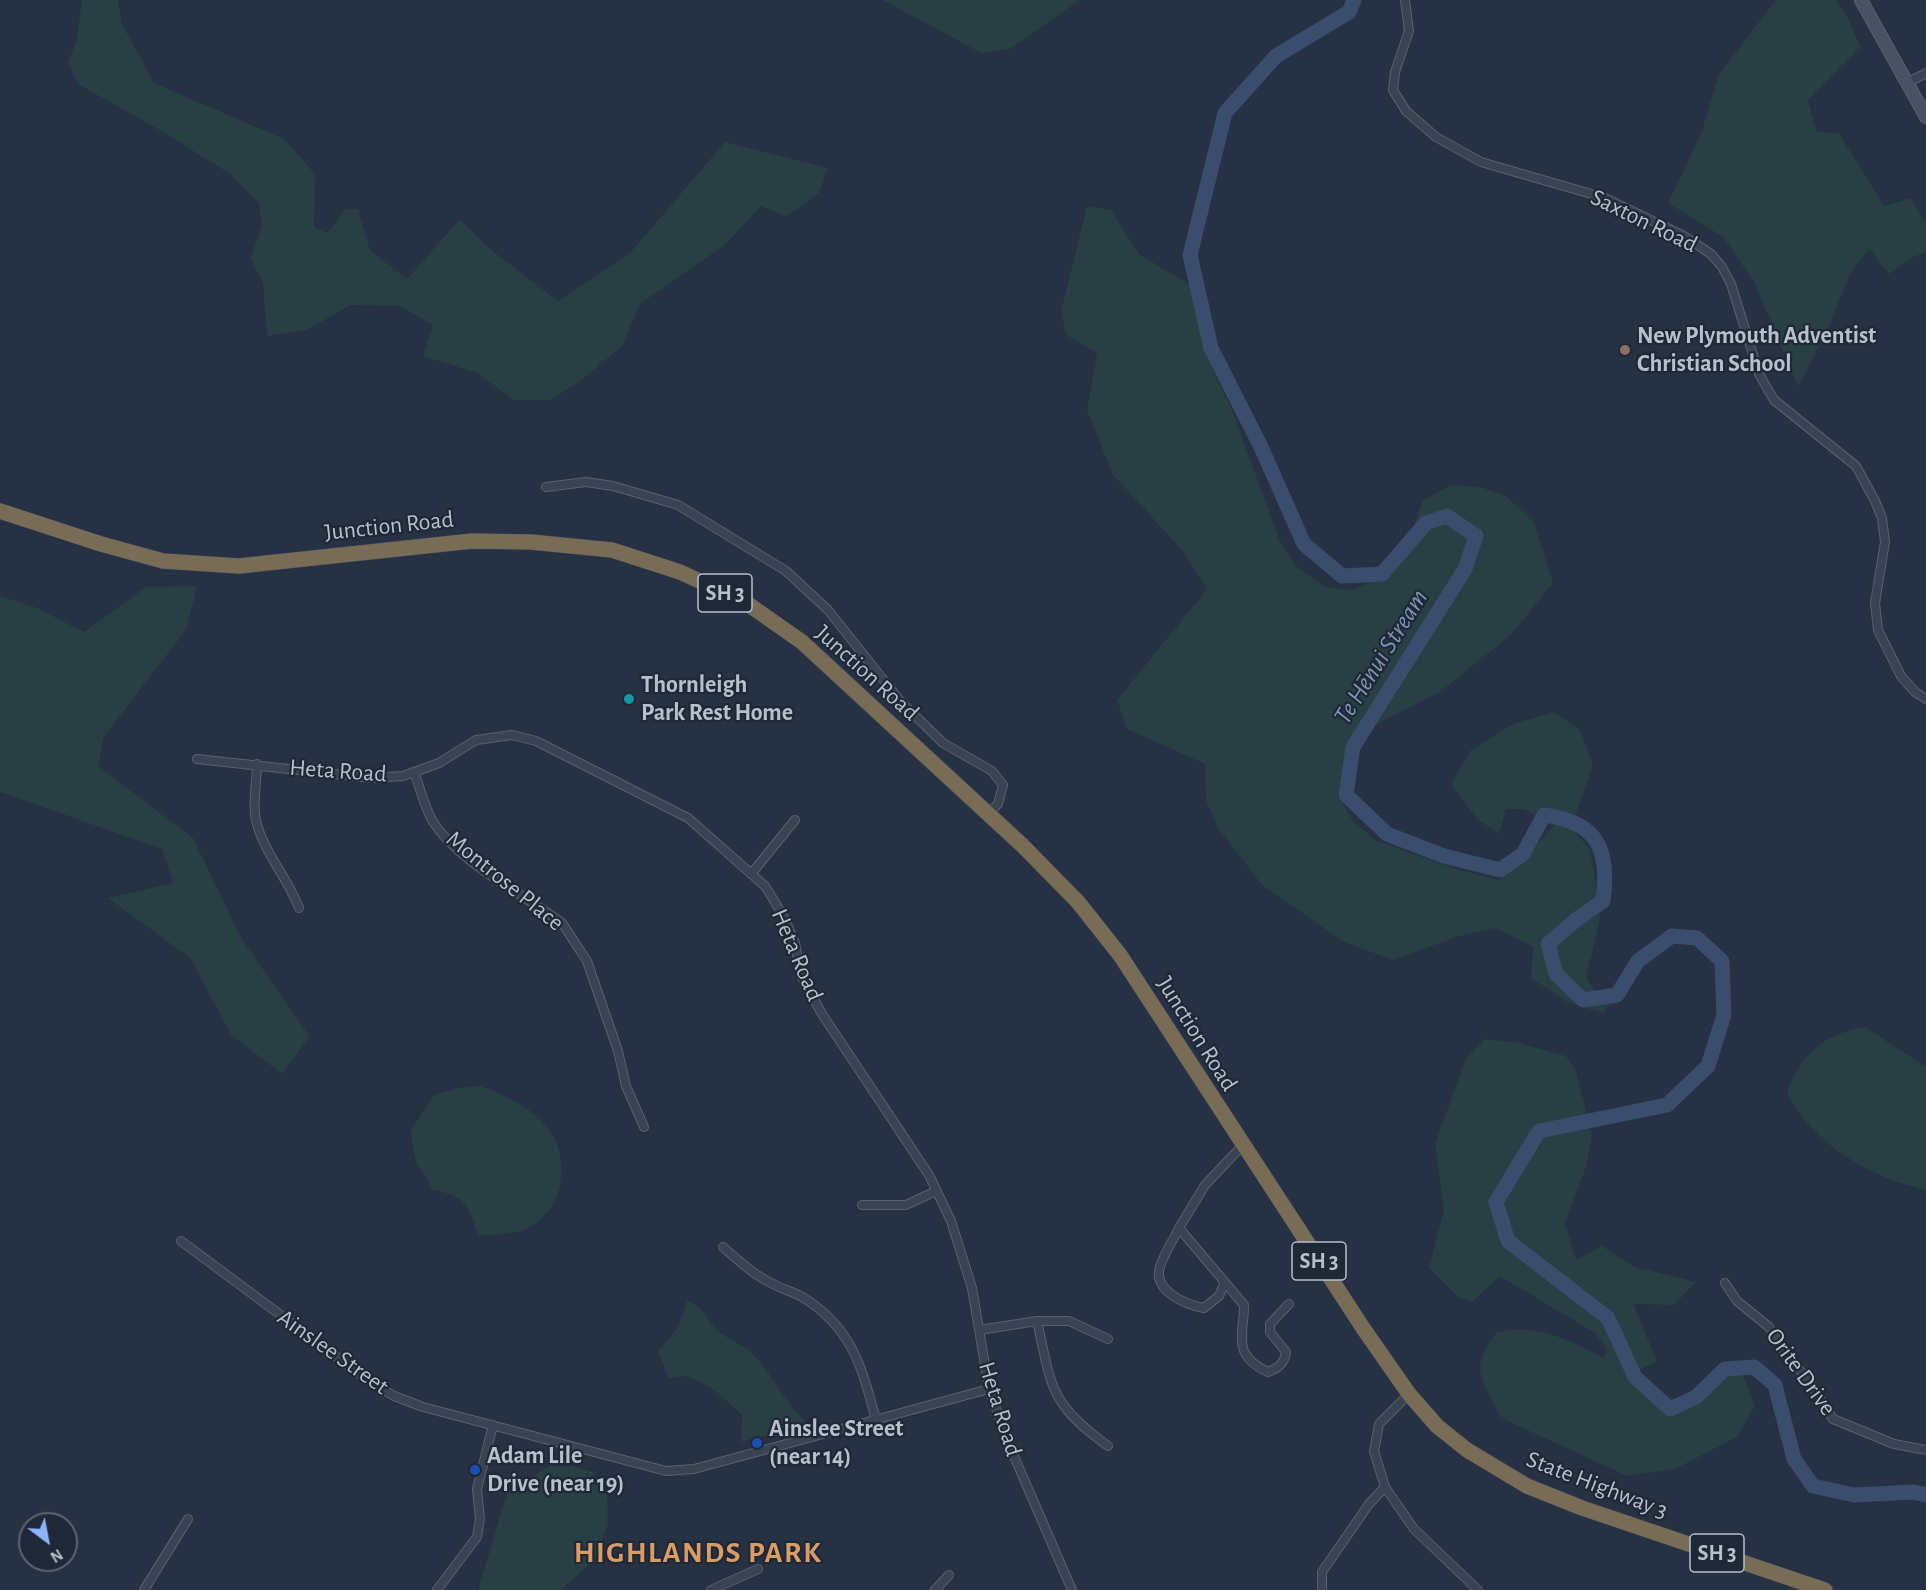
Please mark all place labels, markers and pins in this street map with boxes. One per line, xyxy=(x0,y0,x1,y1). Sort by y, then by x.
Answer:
place label: New Plymouth Adventist Christian School xyxy=(1637,322,1876,378)
marker: New Plymouth Adventist Christian School xyxy=(1618,343,1632,357)
place label: Thornleigh Park Rest Home xyxy=(641,671,793,727)
marker: Thornleigh Park Rest Home xyxy=(622,692,636,706)
place label: Ainslee Street (near 14) xyxy=(769,1415,903,1471)
marker: Ainslee Street (near 14) xyxy=(750,1436,764,1450)
place label: Adam Lile Drive (near 19) xyxy=(487,1442,624,1498)
marker: Adam Lile Drive (near 19) xyxy=(468,1463,482,1477)

